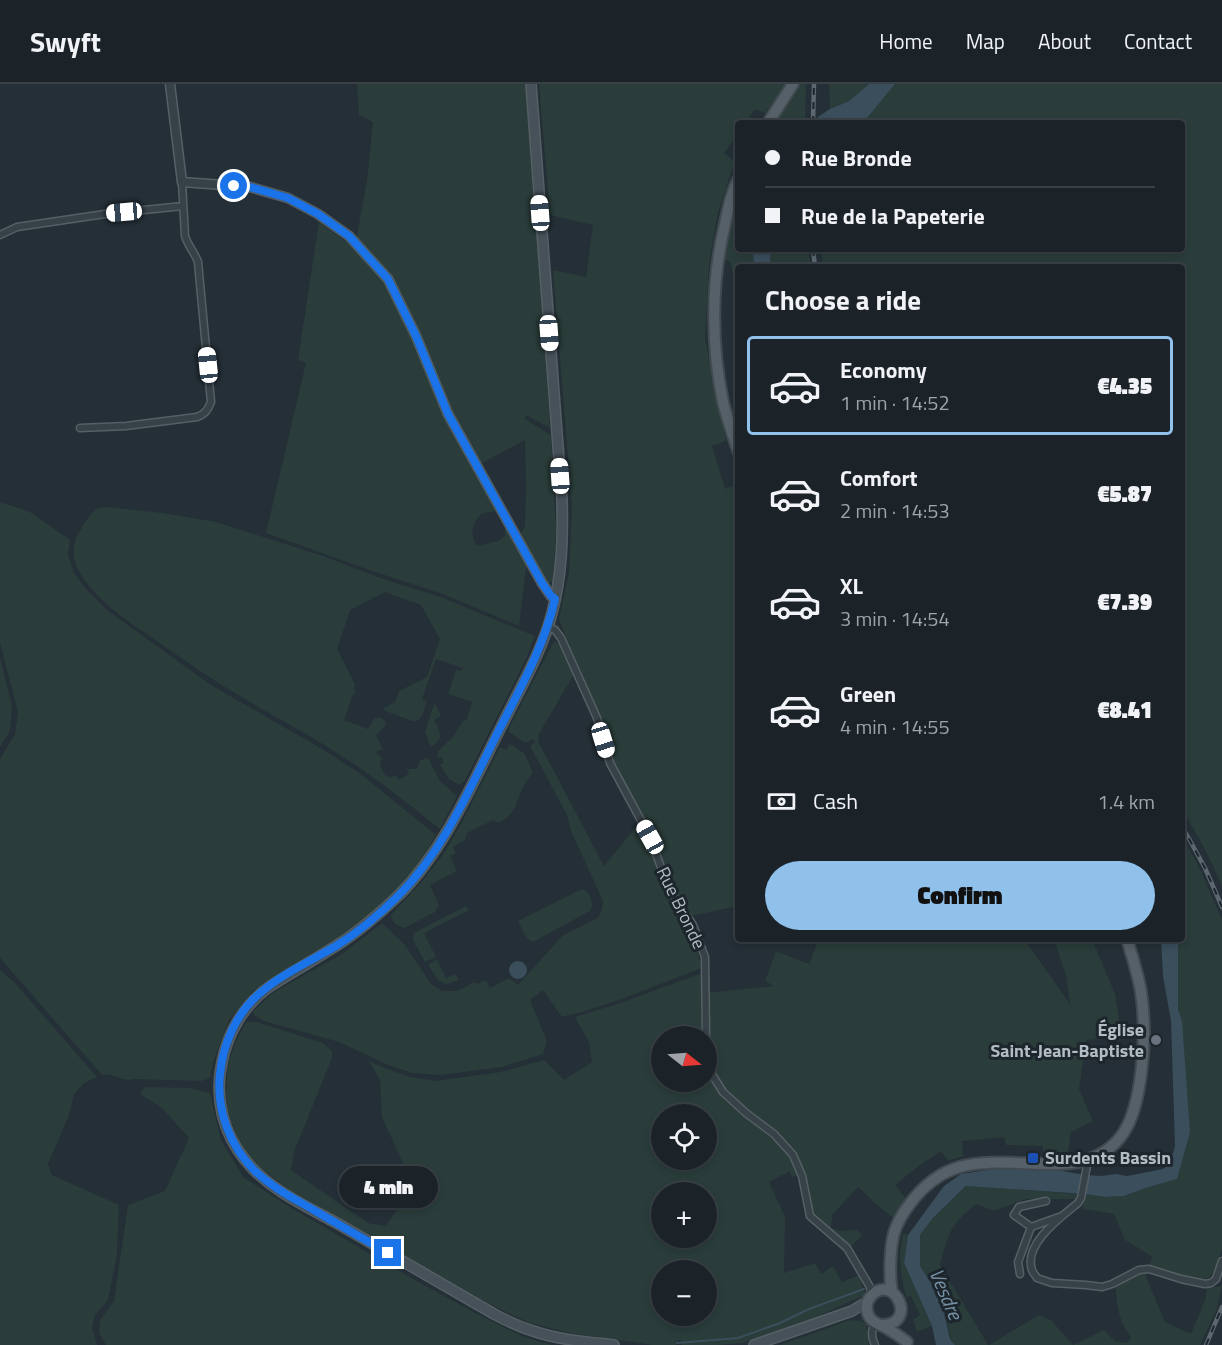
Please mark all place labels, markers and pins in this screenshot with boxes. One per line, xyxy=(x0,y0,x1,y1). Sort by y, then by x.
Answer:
place label: Église Saint-Jean-Baptiste xyxy=(990,1016,1144,1064)
marker: Église Saint-Jean-Baptiste xyxy=(1149,1033,1163,1047)
place label: Surdents Bassin xyxy=(1045,1144,1171,1171)
marker: Surdents Bassin xyxy=(1026,1151,1040,1165)

